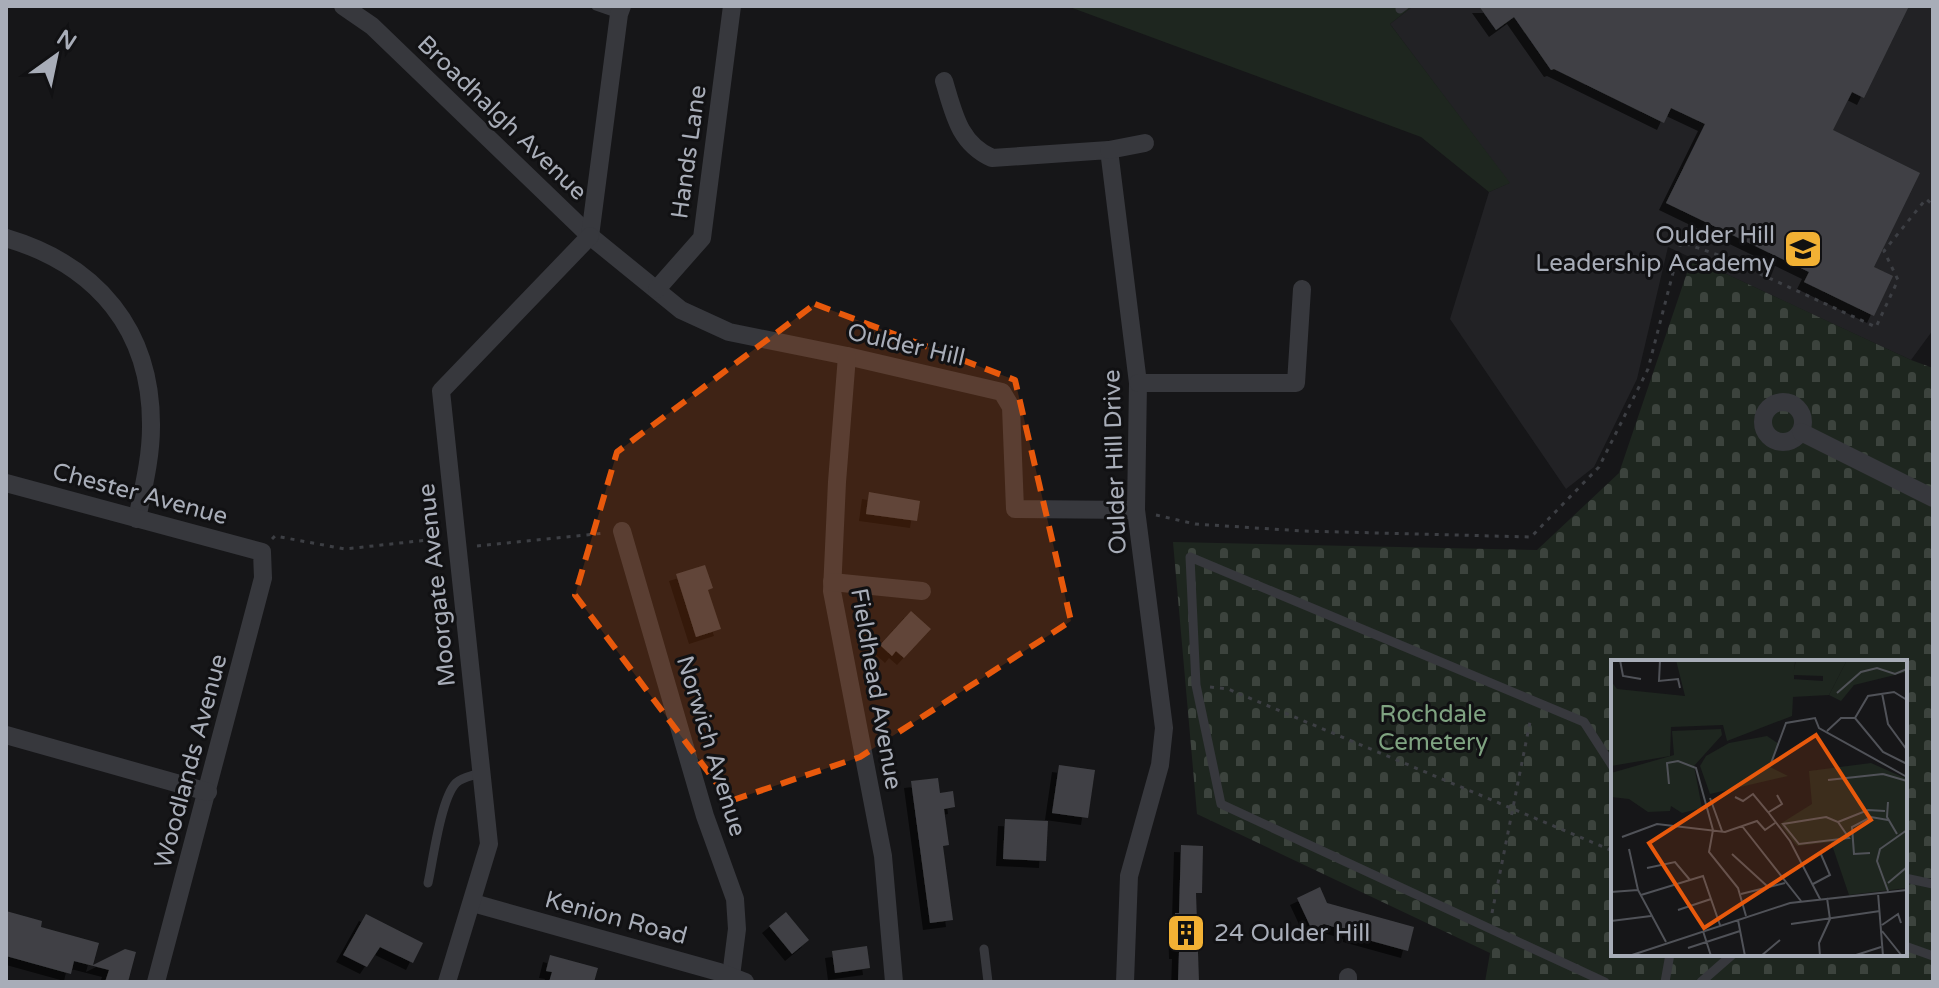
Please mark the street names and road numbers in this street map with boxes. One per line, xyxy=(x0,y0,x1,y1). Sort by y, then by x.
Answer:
street label: Broadhalgh Avenue xyxy=(411,30,593,206)
street label: Hands Lane xyxy=(665,83,713,221)
street label: Oulder Hill xyxy=(844,317,968,373)
street label: Oulder Hill Drive xyxy=(1097,369,1133,555)
street label: Chester Avenue xyxy=(49,457,231,531)
street label: Moorgate Avenue xyxy=(412,482,462,688)
street label: Fieldhead Avenue xyxy=(844,586,908,792)
street label: Woodlands Avenue xyxy=(148,651,234,871)
street label: Norwich Avenue xyxy=(670,652,752,840)
street label: Kenion Road xyxy=(542,885,690,951)

